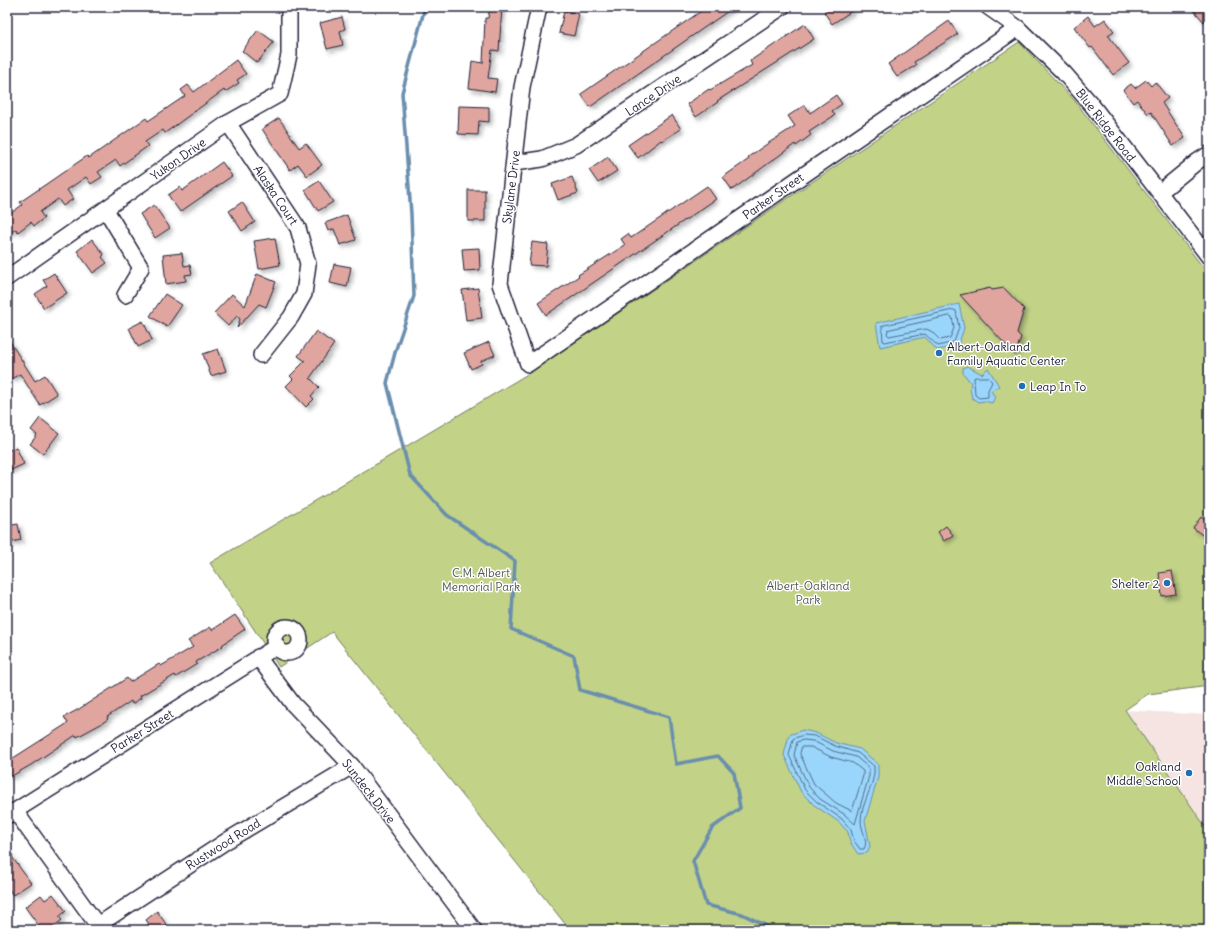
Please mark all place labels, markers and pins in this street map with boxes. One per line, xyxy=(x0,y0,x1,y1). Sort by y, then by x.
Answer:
place label: Albert-Oakland Family Aquatic Center xyxy=(947,339,1066,368)
marker: Albert-Oakland Family Aquatic Center xyxy=(934,348,944,358)
place label: Leap In To xyxy=(1030,379,1087,394)
marker: Leap In To xyxy=(1017,381,1027,391)
place label: Shelter 2 xyxy=(1112,576,1159,591)
marker: Shelter 2 xyxy=(1162,578,1172,588)
place label: Oakland Middle School xyxy=(1107,759,1181,788)
marker: Oakland Middle School xyxy=(1184,768,1194,778)

